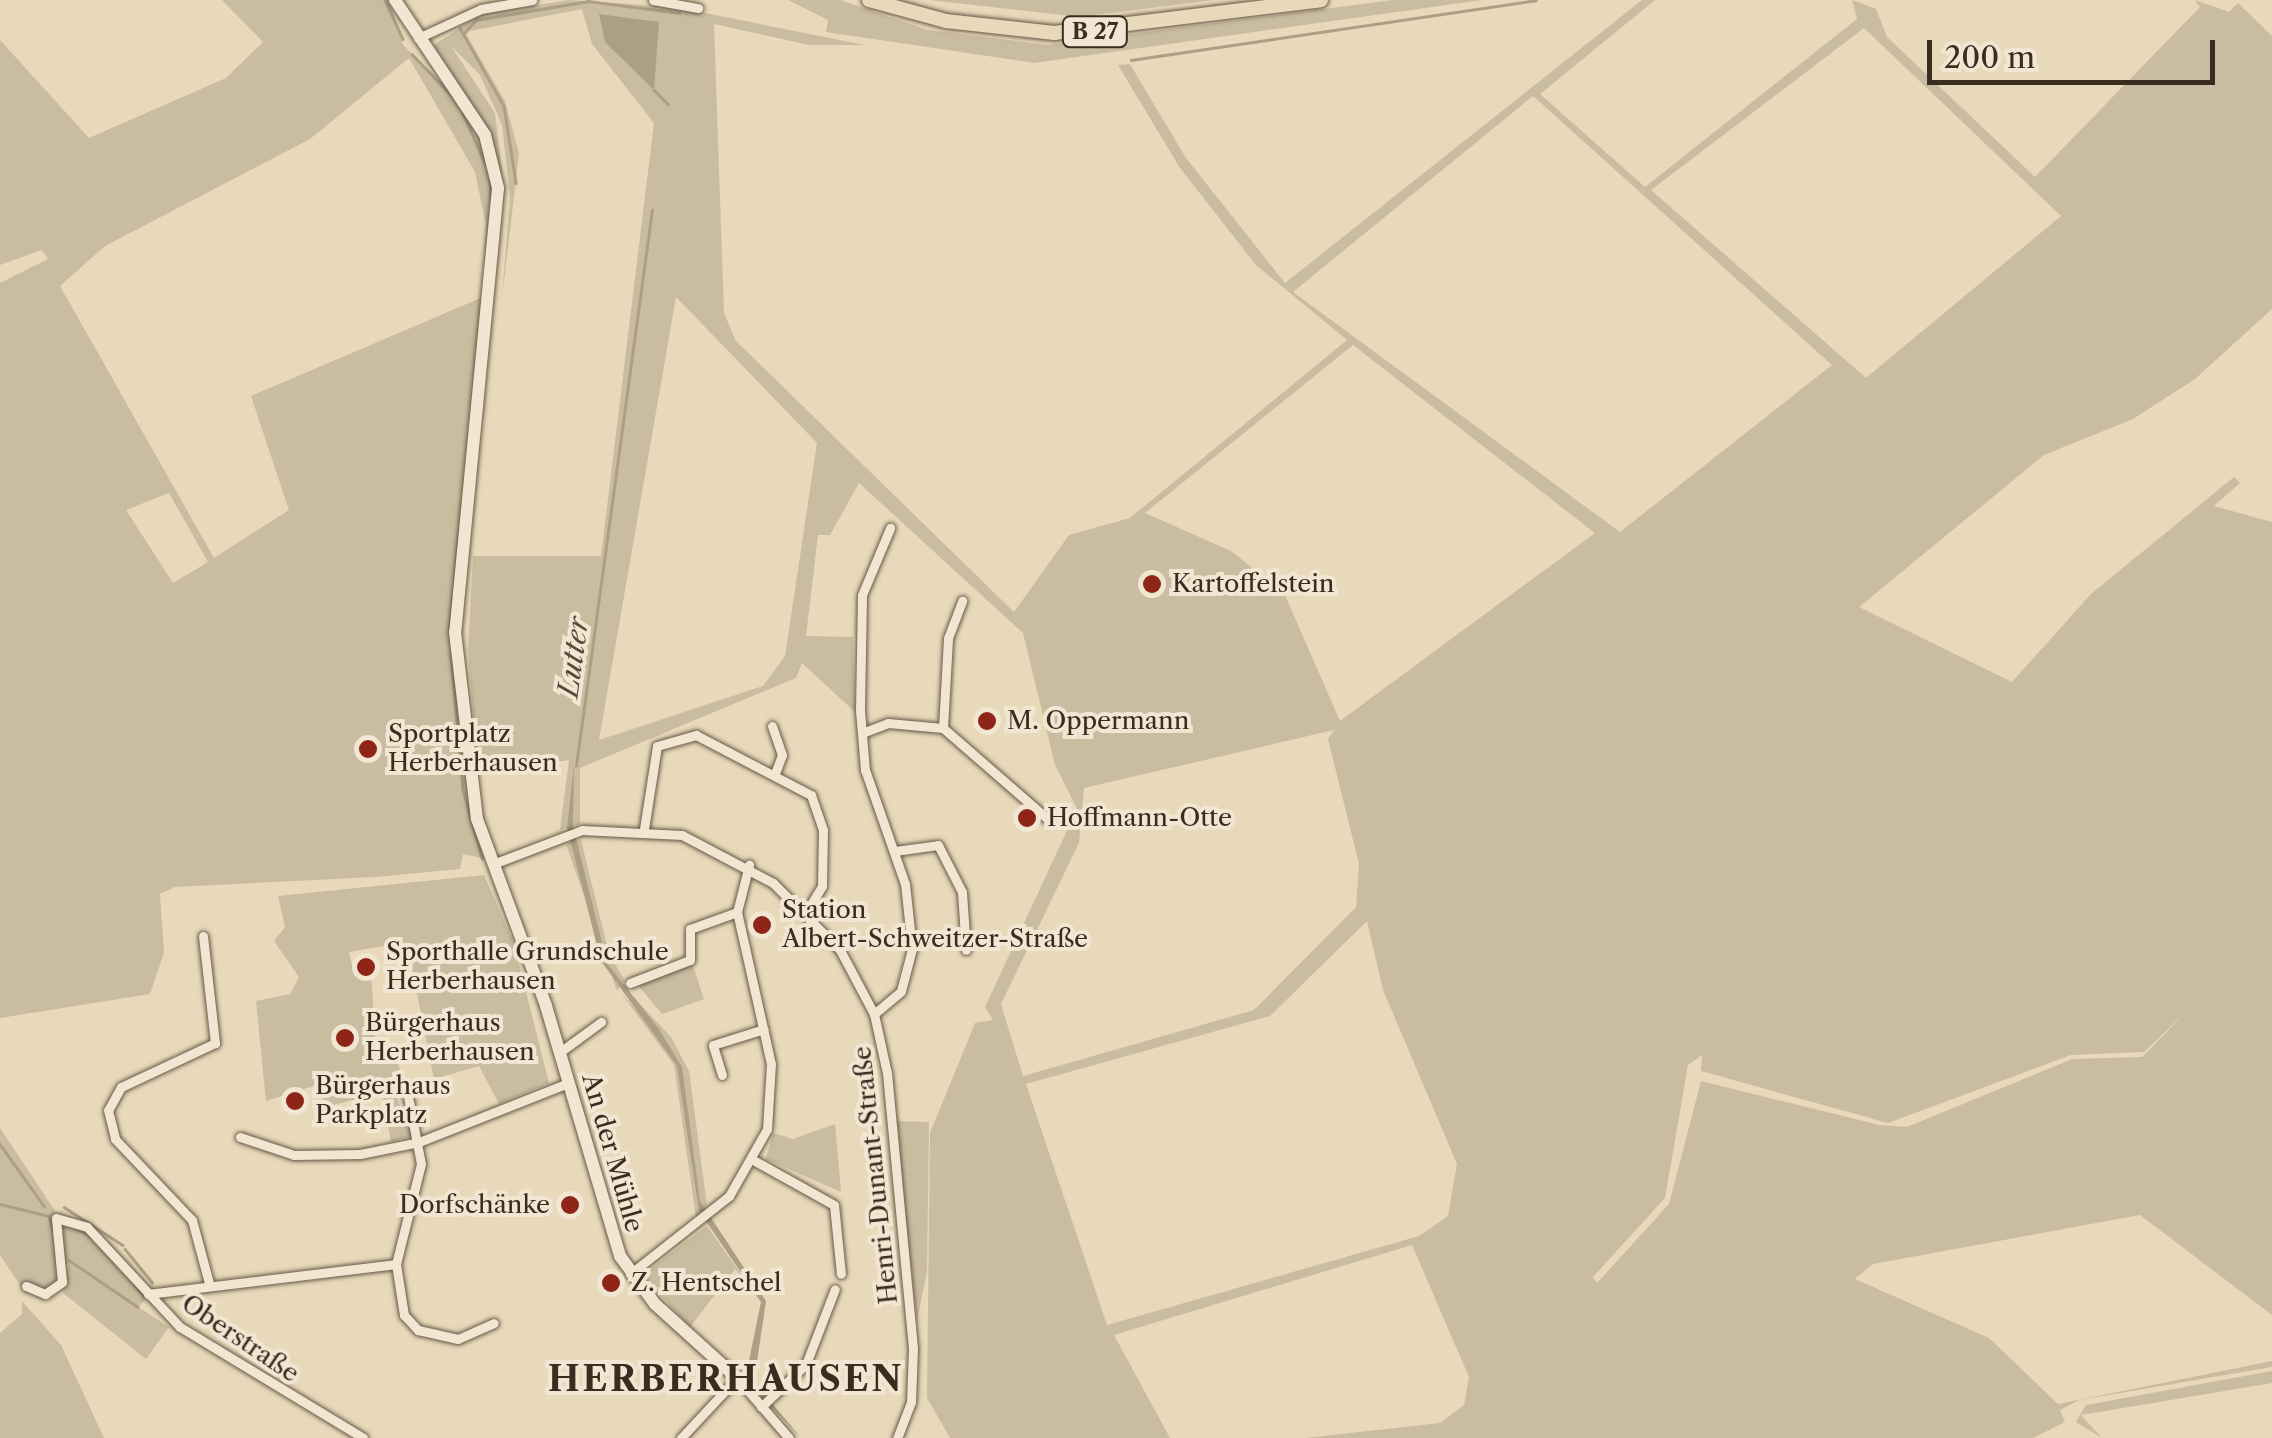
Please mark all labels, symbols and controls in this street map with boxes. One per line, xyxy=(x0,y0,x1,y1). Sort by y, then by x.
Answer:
road number: B 27 xyxy=(1060,15,1130,49)
scale bar xyxy=(1932,20,2220,82)
text: 200 m xyxy=(1944,39,2035,76)
place label: Kartoffelstein xyxy=(1172,569,1334,599)
marker: Kartoffelstein xyxy=(1141,573,1163,595)
water label: Lutter xyxy=(551,615,595,699)
place label: M. Oppermann xyxy=(1007,706,1189,736)
marker: M. Oppermann xyxy=(976,710,998,732)
place label: Sportplatz Herberhausen xyxy=(388,720,558,779)
marker: Sportplatz Herberhausen xyxy=(357,738,379,760)
place label: Hoffmann-Otte xyxy=(1047,803,1232,833)
marker: Hoffmann-Otte xyxy=(1016,807,1038,829)
place label: Station Albert-Schweitzer-Straße xyxy=(782,896,1088,955)
marker: Station Albert-Schweitzer-Straße xyxy=(751,914,773,936)
place label: Sporthalle Grundschule Herberhausen xyxy=(386,938,669,997)
marker: Sporthalle Grundschule Herberhausen xyxy=(355,956,377,978)
place label: Bürgerhaus Herberhausen xyxy=(365,1009,535,1068)
marker: Bürgerhaus Herberhausen xyxy=(334,1027,356,1049)
street label: Henri-Dunant-Straße xyxy=(848,1045,904,1305)
street label: An der Mühle xyxy=(575,1070,649,1236)
place label: Bürgerhaus Parkplatz xyxy=(315,1072,451,1131)
marker: Bürgerhaus Parkplatz xyxy=(284,1090,306,1112)
place label: Dorfschänke xyxy=(399,1190,550,1220)
marker: Dorfschänke xyxy=(559,1194,581,1216)
place label: Z. Hentschel xyxy=(631,1268,782,1298)
marker: Z. Hentschel xyxy=(600,1272,622,1294)
street label: Oberstraße xyxy=(176,1289,304,1389)
district label: HERBERHAUSEN xyxy=(548,1358,904,1400)

